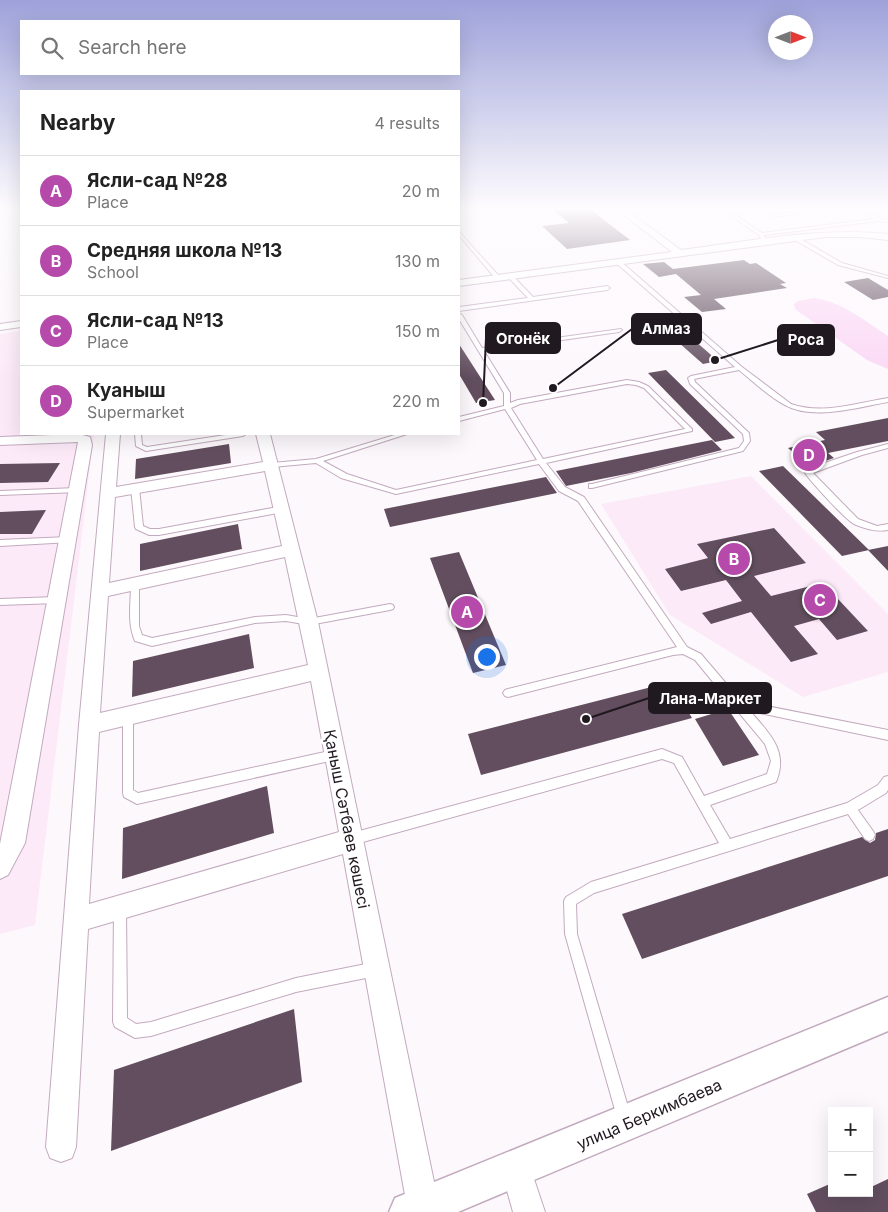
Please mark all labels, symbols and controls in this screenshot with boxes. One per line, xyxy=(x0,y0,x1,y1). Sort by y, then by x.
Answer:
north arrow xyxy=(768,15,813,60)
search box xyxy=(20,20,460,75)
icon: search xyxy=(38,34,66,62)
text: Search here xyxy=(78,36,187,59)
text: Nearby xyxy=(40,110,115,135)
text: 4 results xyxy=(375,113,440,133)
text: Ясли-сад №28 xyxy=(87,169,228,192)
text: A xyxy=(50,181,62,201)
text: 20 m xyxy=(402,181,440,201)
text: Place xyxy=(87,192,129,212)
text: Средняя школа №13 xyxy=(87,239,282,262)
text: B xyxy=(51,251,61,271)
text: 130 m xyxy=(395,251,440,271)
text: School xyxy=(87,262,139,282)
text: Ясли-сад №13 xyxy=(87,309,224,332)
callout: Алмаз xyxy=(632,314,701,344)
text: Алмаз xyxy=(642,319,691,338)
text: C xyxy=(50,321,62,341)
text: 150 m xyxy=(395,321,440,341)
callout: Огонёк xyxy=(486,323,560,353)
callout: Роса xyxy=(778,325,834,355)
text: Огонёк xyxy=(496,329,550,348)
text: Роса xyxy=(788,330,824,349)
text: Place xyxy=(87,332,129,352)
text: Куаныш xyxy=(87,379,166,402)
text: D xyxy=(50,391,62,411)
text: 220 m xyxy=(392,391,440,411)
text: Supermarket xyxy=(87,402,184,422)
pin: D xyxy=(793,436,825,474)
pin: B xyxy=(718,540,750,578)
pin: C xyxy=(804,581,836,619)
pin: A xyxy=(451,593,483,631)
your location xyxy=(474,644,500,670)
callout: Лана-Маркет xyxy=(649,683,771,713)
text: Лана-Маркет xyxy=(659,689,761,708)
street label: Қаныш Сәтбаев көшесі xyxy=(320,728,374,910)
street label: улица Беркимбаева xyxy=(573,1074,725,1154)
map controls xyxy=(828,1107,873,1197)
button: + xyxy=(828,1107,873,1152)
button: − xyxy=(828,1152,873,1197)

